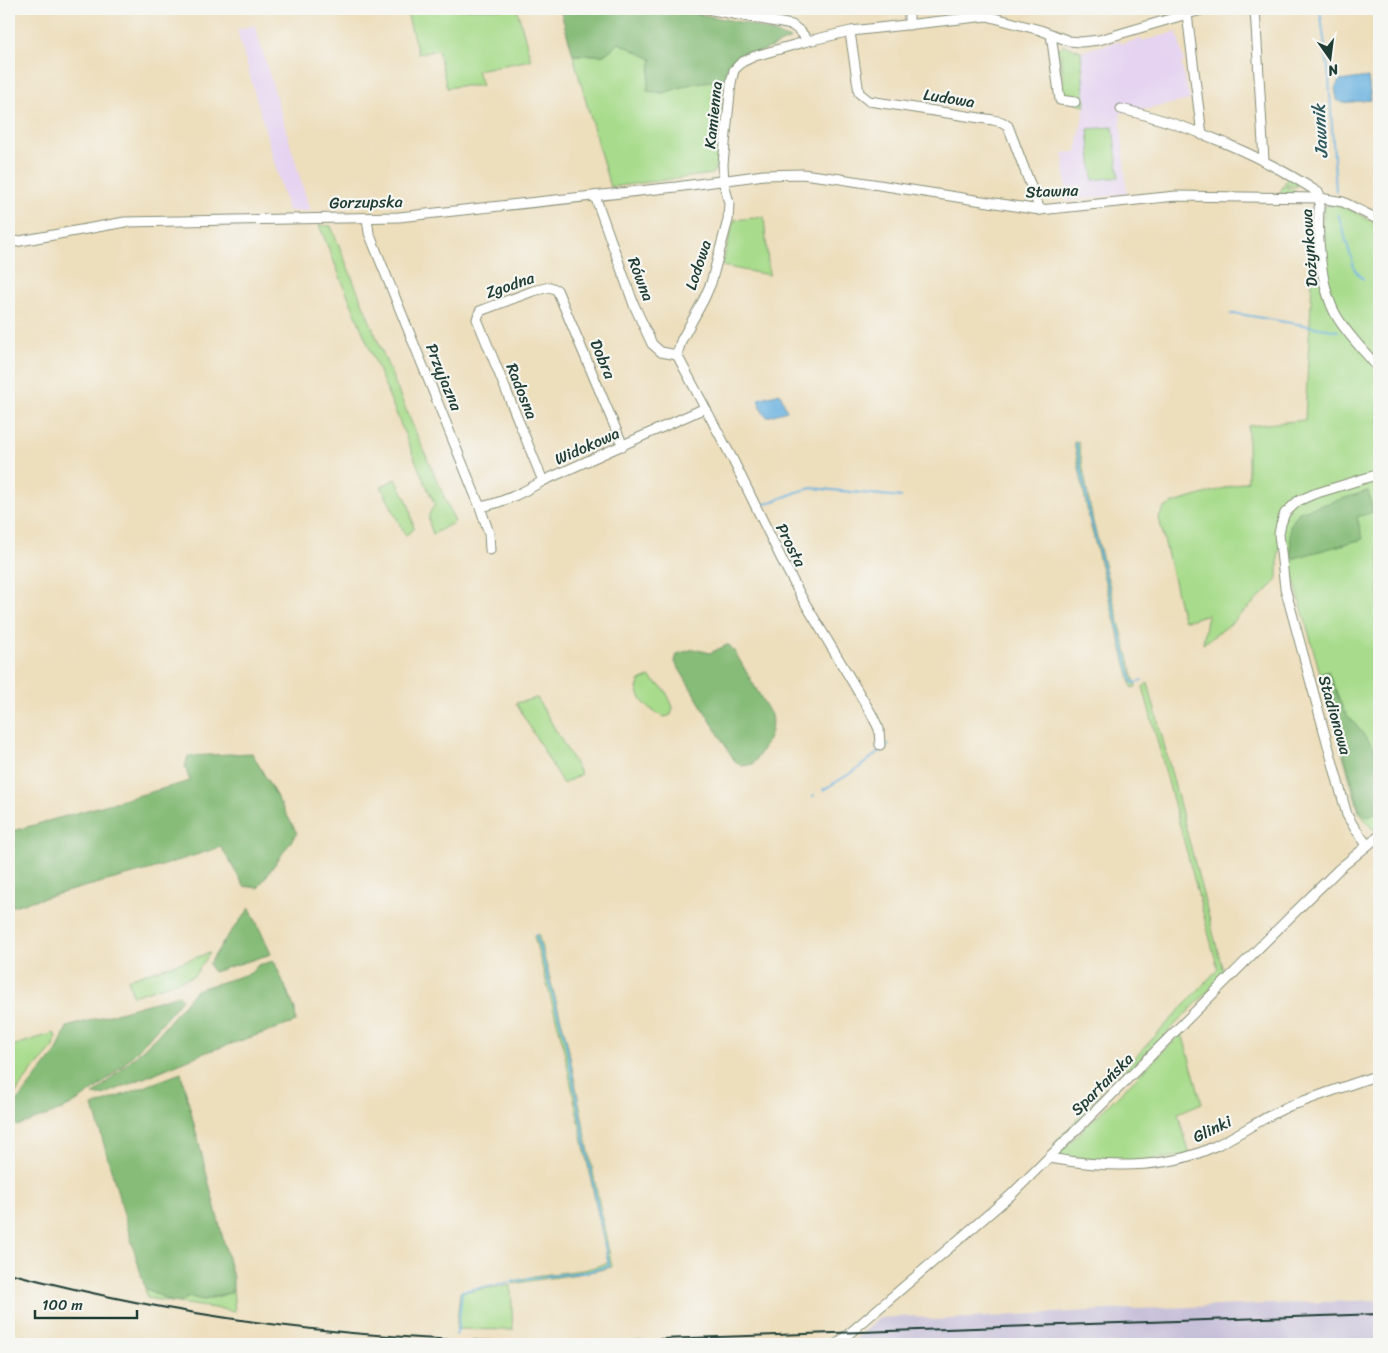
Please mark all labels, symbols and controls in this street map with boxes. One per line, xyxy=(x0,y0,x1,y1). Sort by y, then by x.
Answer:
north arrow xyxy=(1306,32,1356,82)
text: N xyxy=(1325,57,1342,84)
street label: Kamienna xyxy=(695,80,731,150)
street label: Ludowa xyxy=(921,80,977,116)
water label: Jawnik xyxy=(1303,102,1337,159)
street label: Stawna xyxy=(1025,176,1080,206)
street label: Gorzupska xyxy=(329,187,403,217)
street label: Dożynkowa xyxy=(1292,208,1326,288)
street label: Lodowa xyxy=(676,236,720,294)
street label: Równa xyxy=(619,253,663,305)
street label: Zgodna xyxy=(482,263,539,307)
street label: Dobra xyxy=(582,334,625,384)
street label: Przyjazna xyxy=(417,339,471,416)
street label: Radosna xyxy=(498,358,546,424)
street label: Widokowa xyxy=(550,419,624,473)
street label: Prosta xyxy=(768,518,815,573)
street label: Stadionowa xyxy=(1310,672,1360,759)
street label: Spartańska xyxy=(1063,1045,1141,1123)
street label: Glinki xyxy=(1187,1107,1237,1151)
scale bar xyxy=(35,1288,138,1320)
text: 100 m xyxy=(42,1292,83,1318)

